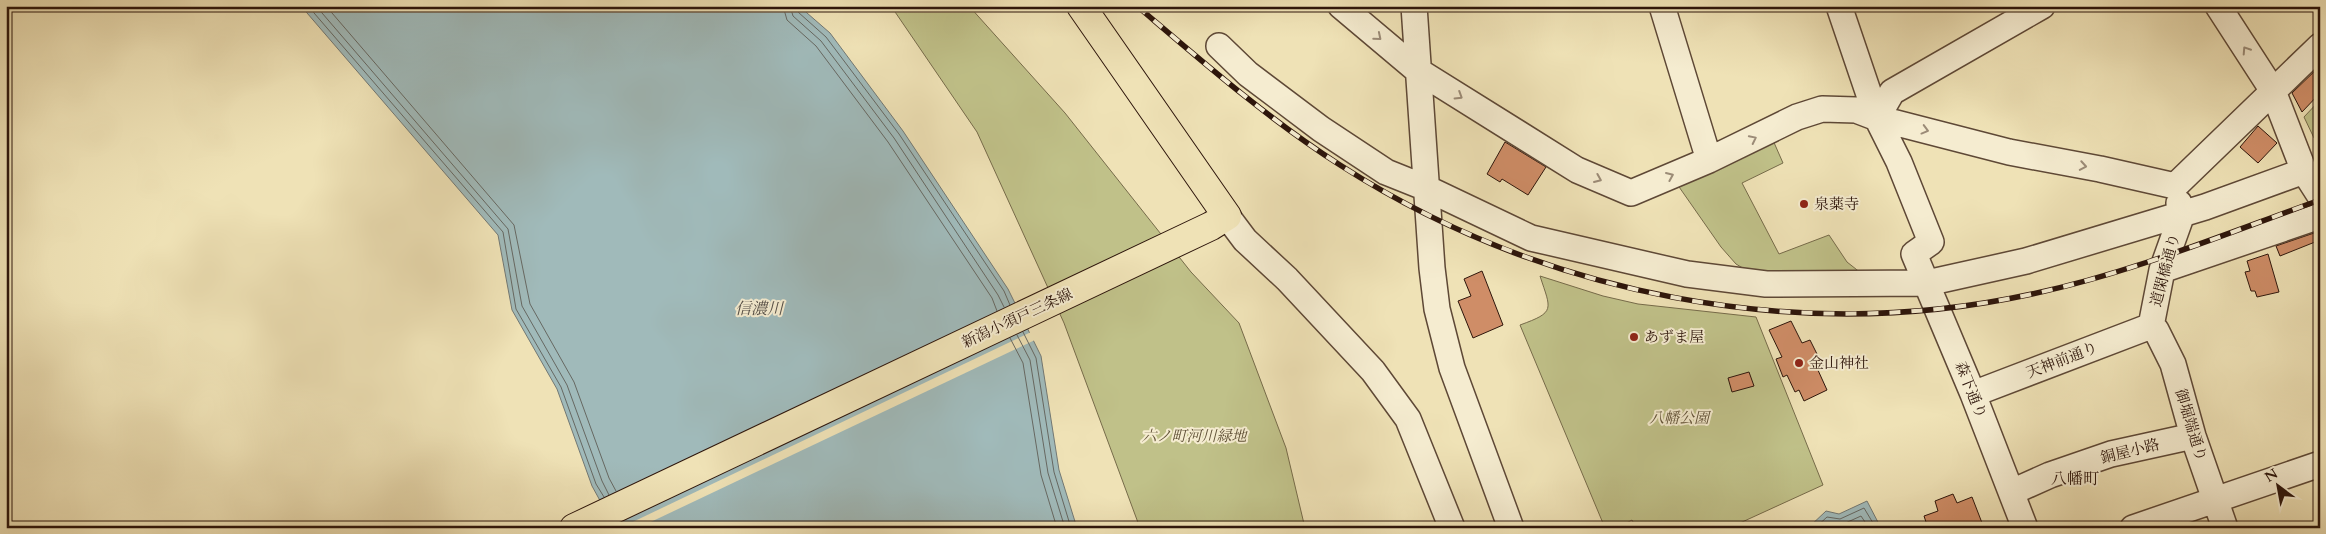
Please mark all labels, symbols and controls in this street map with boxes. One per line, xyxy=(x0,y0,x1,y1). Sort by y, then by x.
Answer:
one-way arrow xyxy=(1373,32,1382,41)
one-way arrow xyxy=(2243,46,2253,55)
one-way arrow xyxy=(1453,89,1462,99)
one-way arrow xyxy=(1920,124,1929,135)
one-way arrow xyxy=(1747,135,1756,145)
one-way arrow xyxy=(2079,160,2087,170)
one-way arrow xyxy=(1593,172,1602,183)
one-way arrow xyxy=(1665,172,1674,183)
place label: 泉薬寺 xyxy=(1814,194,1859,214)
marker: 泉薬寺 xyxy=(1798,198,1810,210)
street label: 道閑橋通り xyxy=(2146,231,2184,309)
street label: 新潟小須戸三条線 xyxy=(958,284,1076,352)
water label: 信濃川 xyxy=(735,298,785,320)
place label: あずま屋 xyxy=(1644,327,1704,347)
marker: あずま屋 xyxy=(1628,331,1640,343)
street label: 天神前通り xyxy=(2023,337,2101,383)
place label: 金山神社 xyxy=(1809,353,1869,373)
marker: 金山神社 xyxy=(1793,357,1805,369)
street label: 森下通り xyxy=(1950,358,1992,422)
street label: 御堀端通り xyxy=(2170,386,2212,464)
park label: 八幡公園 xyxy=(1649,408,1712,428)
park label: 六ノ町河川緑地 xyxy=(1141,426,1248,446)
street label: 銅屋小路 xyxy=(2098,434,2162,468)
north arrow xyxy=(2254,462,2304,512)
text: N xyxy=(2261,464,2282,487)
district label: 八幡町 xyxy=(2051,468,2099,490)

